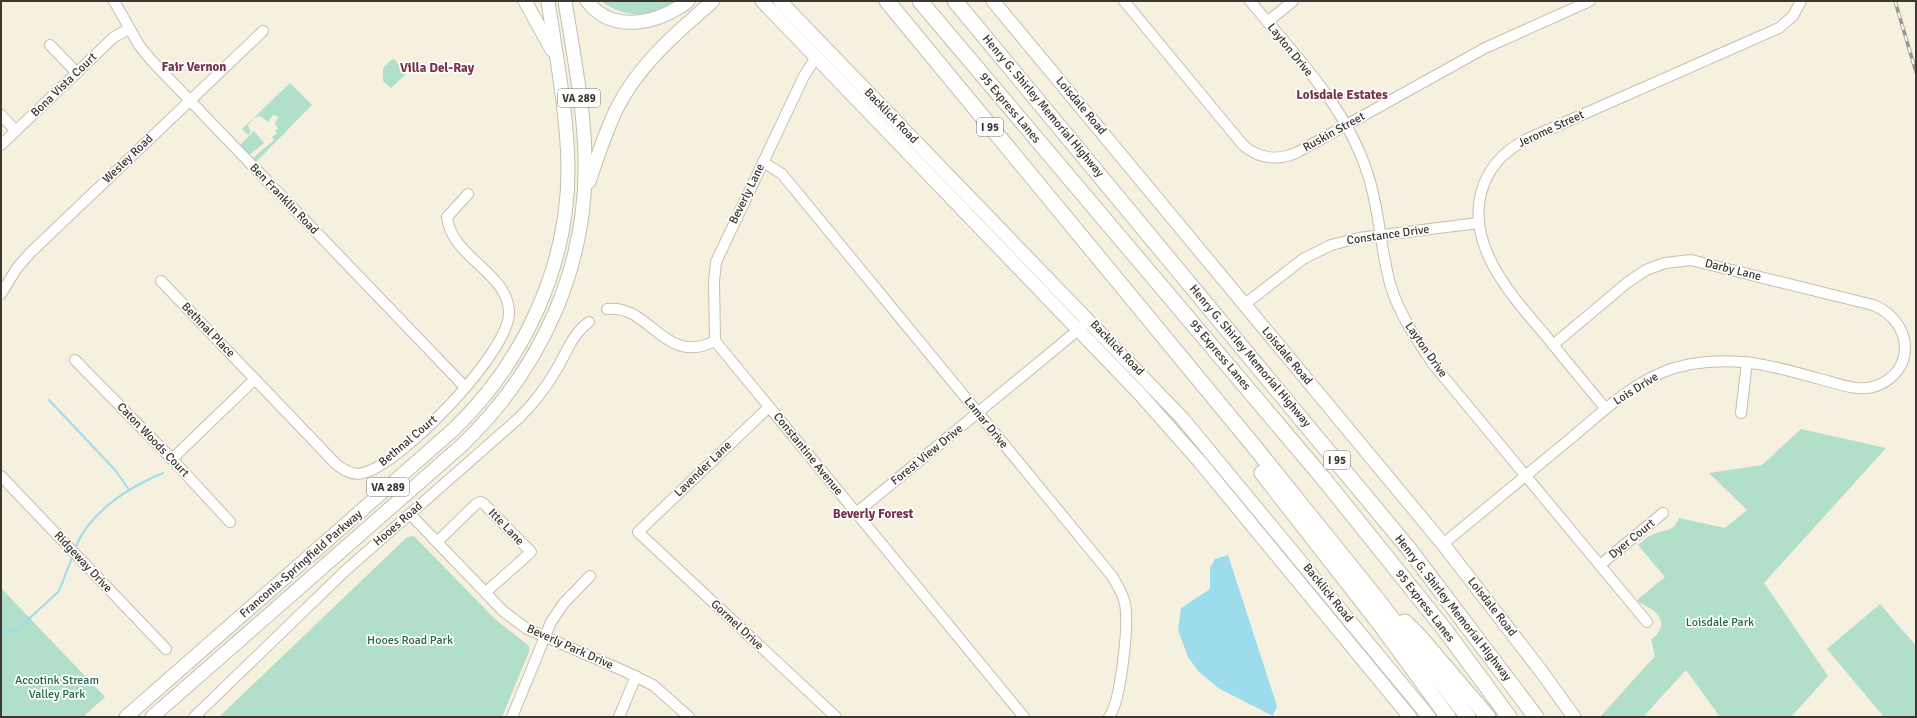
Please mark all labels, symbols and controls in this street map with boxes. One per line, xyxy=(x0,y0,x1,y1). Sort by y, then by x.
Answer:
street label: Layton Drive xyxy=(1264,20,1316,80)
street label: Henry G. Shirley Memorial Highway xyxy=(979,32,1107,181)
street label: Bona Vista Court xyxy=(28,50,100,120)
district label: Fair Vernon xyxy=(162,59,226,75)
district label: Villa Del-Ray xyxy=(400,60,475,76)
street label: 95 Express Lanes xyxy=(976,70,1044,146)
street label: Loisdale Road xyxy=(1052,74,1110,138)
street label: Backlick Road xyxy=(861,85,921,147)
district label: Loisdale Estates xyxy=(1296,87,1388,103)
road number: VA 289 xyxy=(558,89,600,107)
street label: Jerome Street xyxy=(1516,107,1586,151)
street label: Ruskin Street xyxy=(1300,109,1368,155)
road number: I 95 xyxy=(977,118,1003,136)
street label: Wesley Road xyxy=(100,131,156,187)
street label: Ben Franklin Road xyxy=(246,160,322,238)
street label: Beverly Lane xyxy=(726,161,768,227)
street label: Constance Drive xyxy=(1346,222,1430,248)
street label: Darby Lane xyxy=(1703,256,1763,284)
street label: Henry G. Shirley Memorial Highway xyxy=(1186,282,1314,431)
street label: Bethnal Place xyxy=(178,299,238,361)
street label: Backlick Road xyxy=(1087,317,1147,379)
street label: 95 Express Lanes xyxy=(1186,317,1254,393)
street label: Layton Drive xyxy=(1401,319,1451,381)
street label: Loisdale Road xyxy=(1258,324,1316,388)
street label: Lois Drive xyxy=(1611,369,1661,409)
street label: Lamar Drive xyxy=(961,394,1011,452)
street label: Caton Woods Court xyxy=(114,400,192,480)
street label: Constantine Avenue xyxy=(770,410,846,498)
street label: Bethnal Court xyxy=(376,412,440,470)
street label: Forest View Drive xyxy=(888,421,966,489)
street label: Lavender Lane xyxy=(671,438,735,500)
road number: I 95 xyxy=(1324,451,1350,469)
road number: VA 289 xyxy=(367,478,409,496)
street label: Hooes Road xyxy=(370,499,426,549)
street label: Itte Lane xyxy=(485,506,527,548)
district label: Beverly Forest xyxy=(833,506,913,522)
street label: Franconia-Springfield Parkway xyxy=(237,507,366,621)
street label: Dyer Court xyxy=(1606,516,1658,562)
street label: Ridgeway Drive xyxy=(51,528,115,596)
street label: Henry G. Shirley Memorial Highway xyxy=(1391,532,1515,684)
street label: Backlick Road xyxy=(1300,560,1356,626)
street label: 95 Express Lanes xyxy=(1392,567,1458,645)
street label: Loisdale Road xyxy=(1464,574,1520,640)
street label: Gormel Drive xyxy=(707,597,767,653)
park label: Loisdale Park xyxy=(1686,615,1754,630)
street label: Beverly Park Drive xyxy=(524,621,616,673)
park label: Hooes Road Park xyxy=(367,633,453,648)
park label: Accotink Stream Valley Park xyxy=(15,673,99,702)

